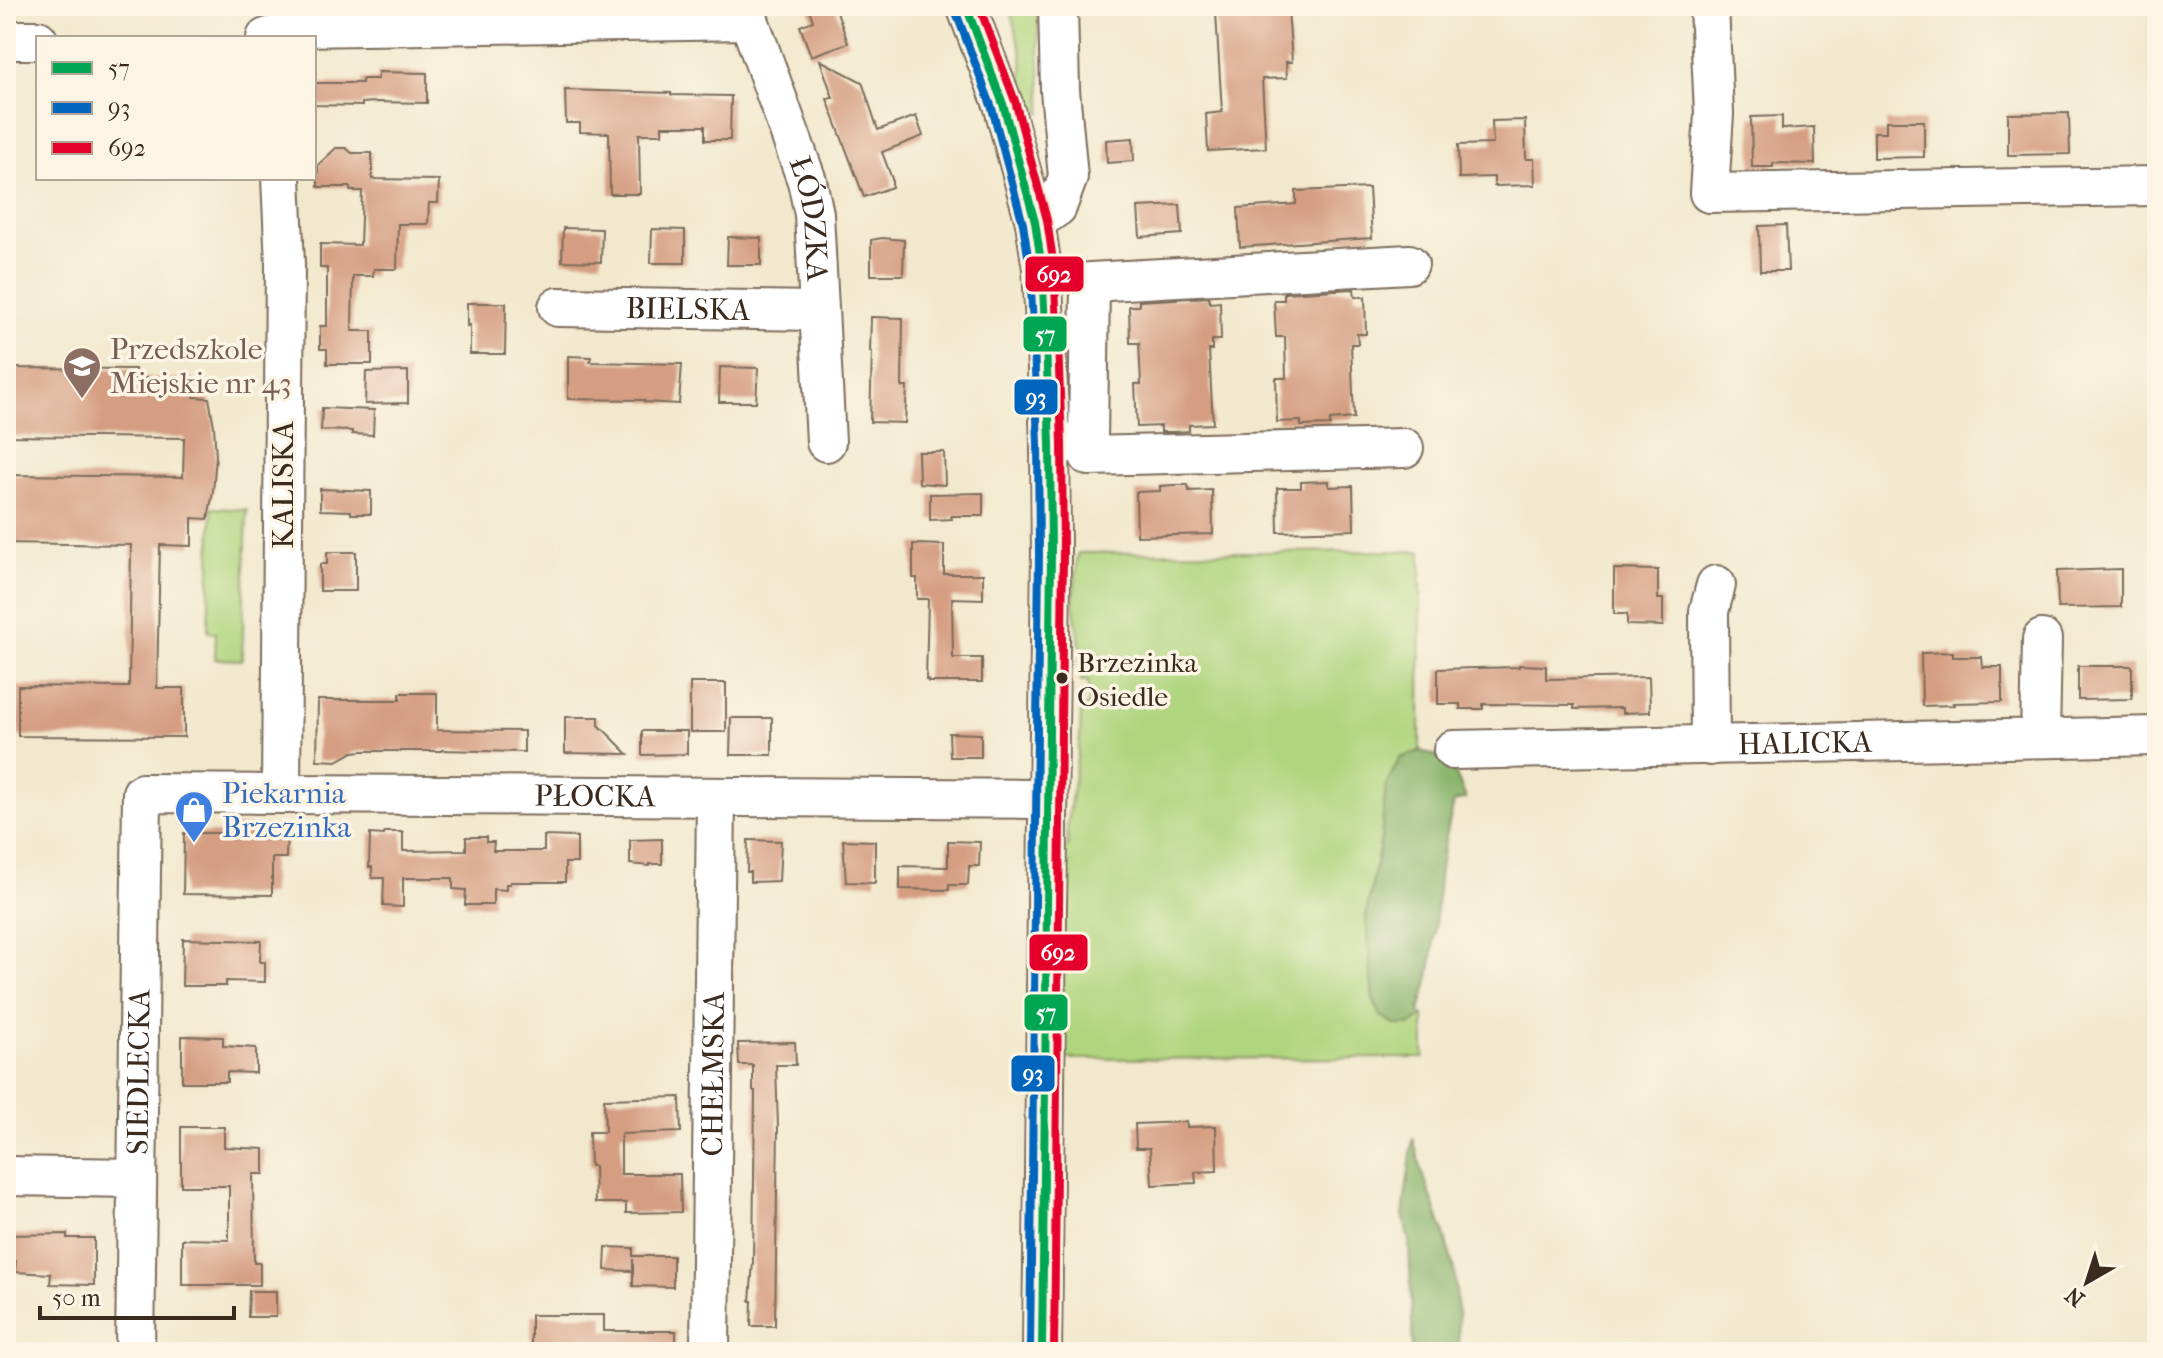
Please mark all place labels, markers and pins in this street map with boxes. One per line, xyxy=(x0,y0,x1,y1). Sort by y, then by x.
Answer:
place label: Przedszkole Miejskie nr 43 xyxy=(110,332,292,401)
school or university icon: Przedszkole Miejskie nr 43 xyxy=(61,345,103,400)
place label: Brzezinka Osiedle xyxy=(1077,646,1199,713)
marker: Brzezinka Osiedle xyxy=(1054,670,1070,686)
place label: Piekarnia Brzezinka xyxy=(222,776,352,845)
shop icon: Piekarnia Brzezinka xyxy=(173,789,215,844)

